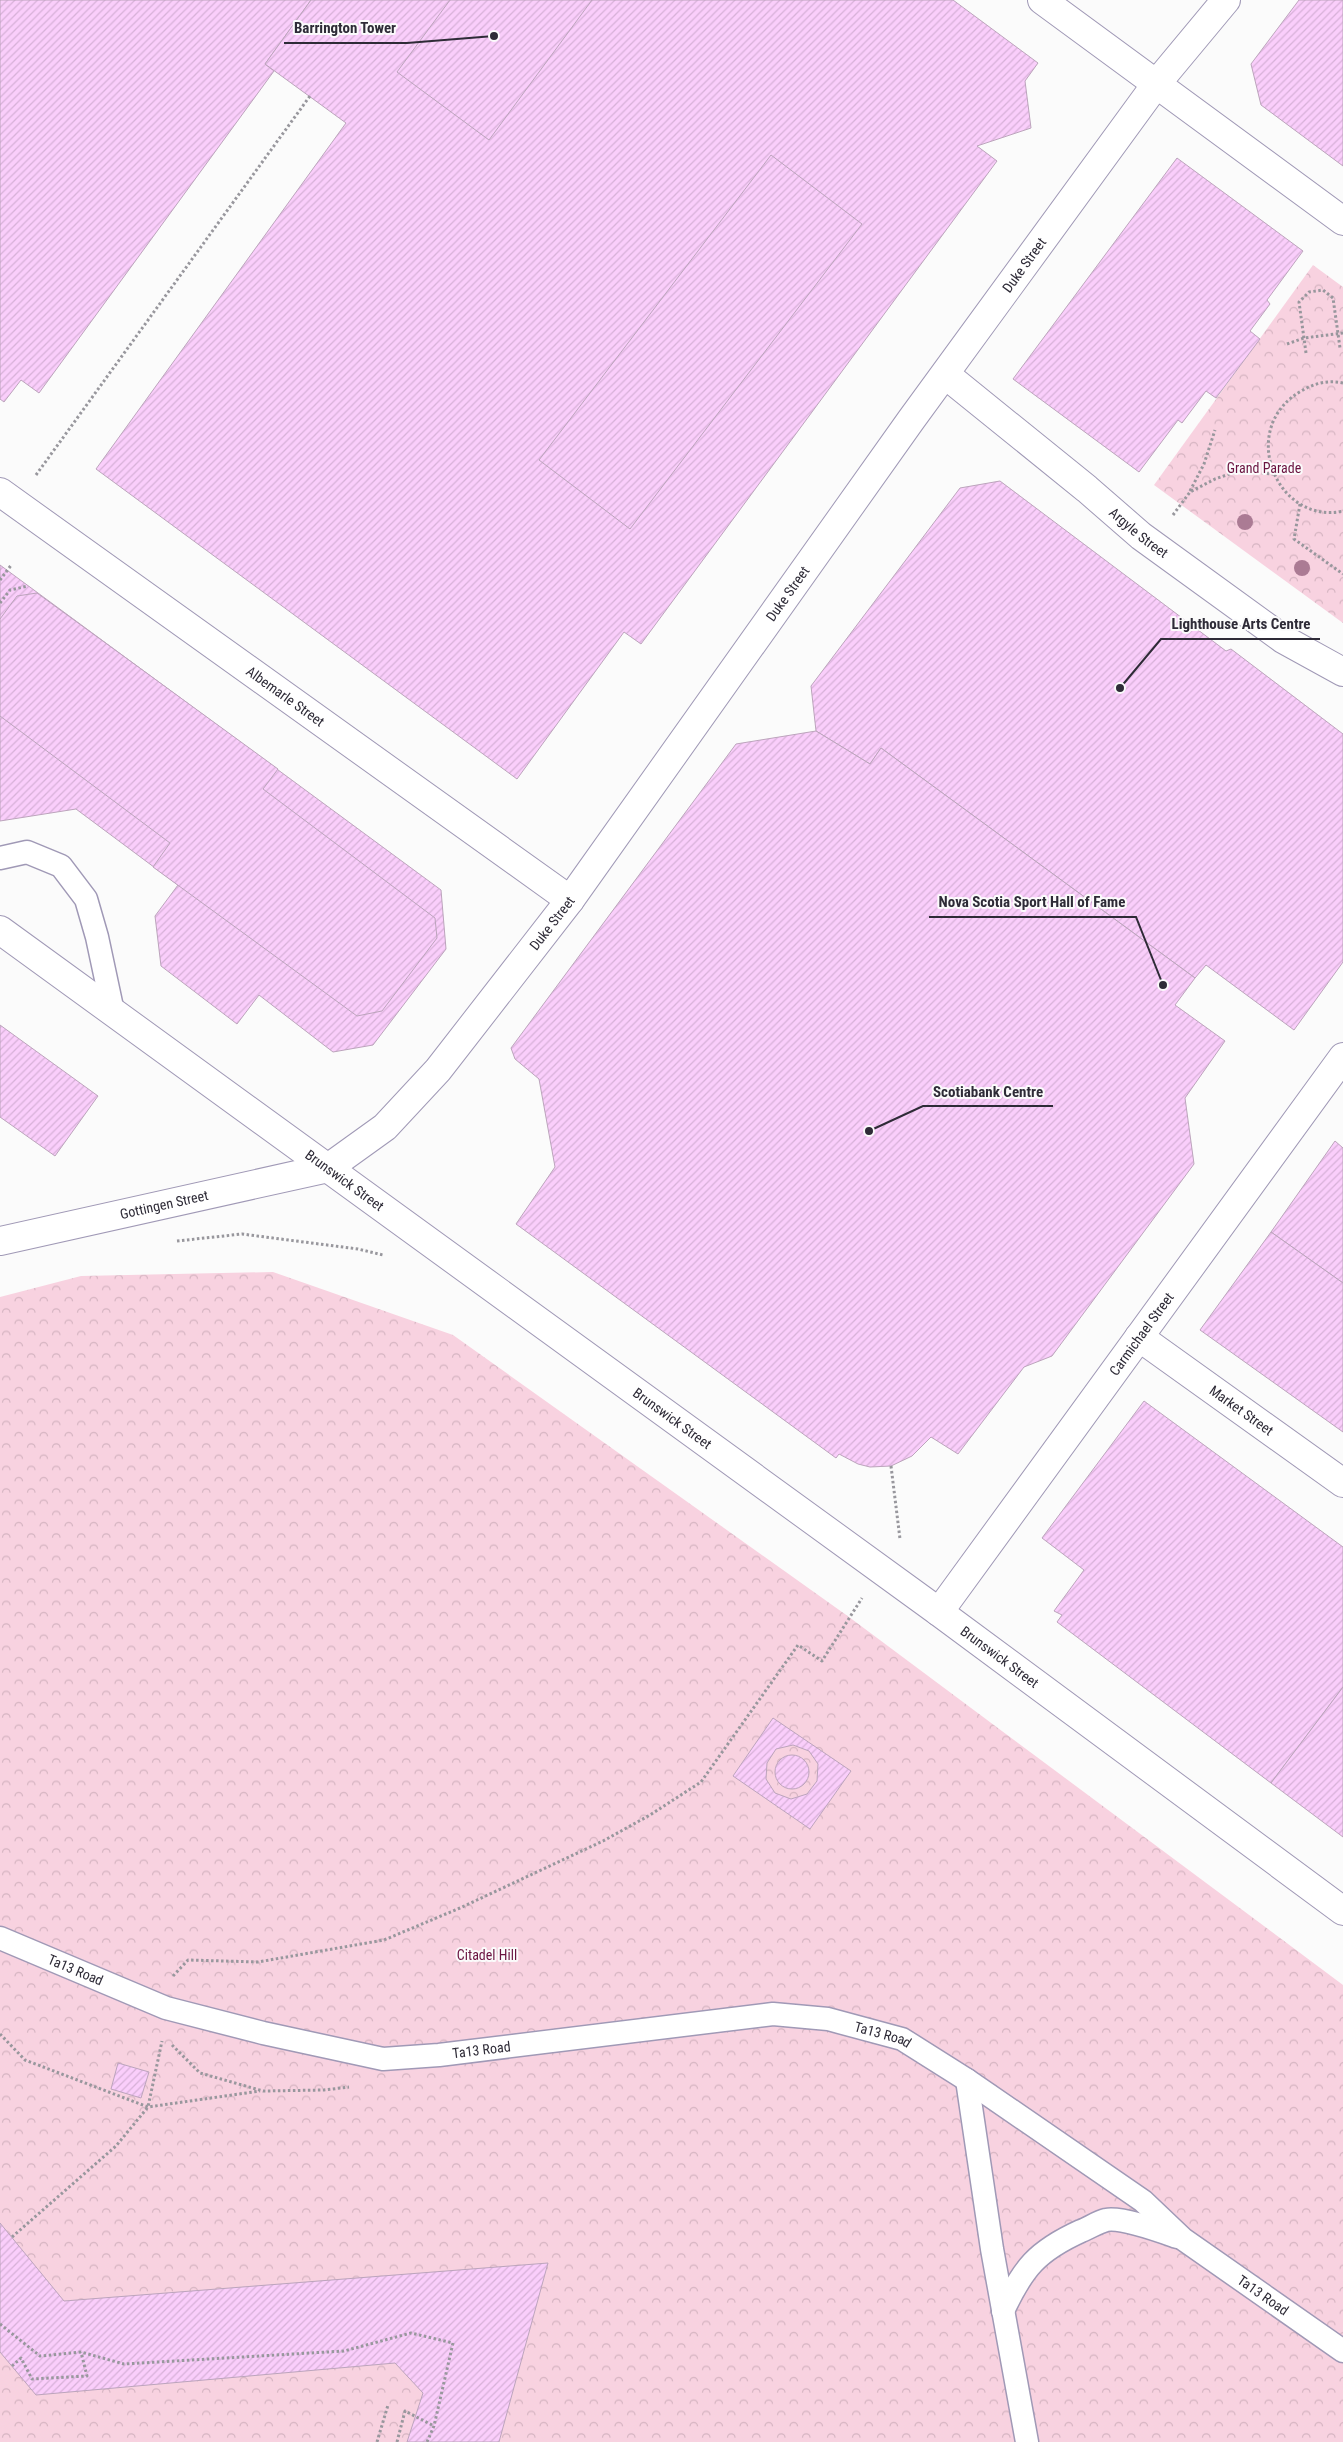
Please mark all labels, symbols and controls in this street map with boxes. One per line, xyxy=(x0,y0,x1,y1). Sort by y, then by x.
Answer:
callout: Barrington Tower xyxy=(284,13,407,43)
text: Barrington Tower xyxy=(294,19,396,37)
street label: Duke Street xyxy=(999,235,1049,295)
park label: Grand Parade xyxy=(1227,460,1302,476)
street label: Argyle Street xyxy=(1106,504,1171,561)
street label: Duke Street xyxy=(763,563,813,624)
callout: Lighthouse Arts Centre xyxy=(1161,609,1320,639)
text: Lighthouse Arts Centre xyxy=(1171,615,1311,633)
street label: Albemarle Street xyxy=(243,663,328,730)
callout: Nova Scotia Sport Hall of Fame xyxy=(929,887,1136,917)
street label: Duke Street xyxy=(526,893,578,953)
text: Nova Scotia Sport Hall of Fame xyxy=(939,893,1125,911)
callout: Scotiabank Centre xyxy=(923,1076,1053,1106)
text: Scotiabank Centre xyxy=(933,1083,1043,1101)
street label: Brunswick Street xyxy=(302,1147,387,1214)
street label: Gottingen Street xyxy=(118,1187,210,1222)
street label: Carmichael Street xyxy=(1106,1289,1177,1378)
street label: Market Street xyxy=(1207,1382,1276,1439)
street label: Brunswick Street xyxy=(630,1385,715,1452)
street label: Brunswick Street xyxy=(958,1623,1042,1691)
park label: Citadel Hill xyxy=(457,1947,517,1963)
street label: Ta13 Road xyxy=(46,1951,106,1989)
street label: Ta13 Road xyxy=(853,2019,914,2051)
street label: Ta13 Road xyxy=(451,2038,511,2061)
street label: Ta13 Road xyxy=(1235,2272,1292,2318)

